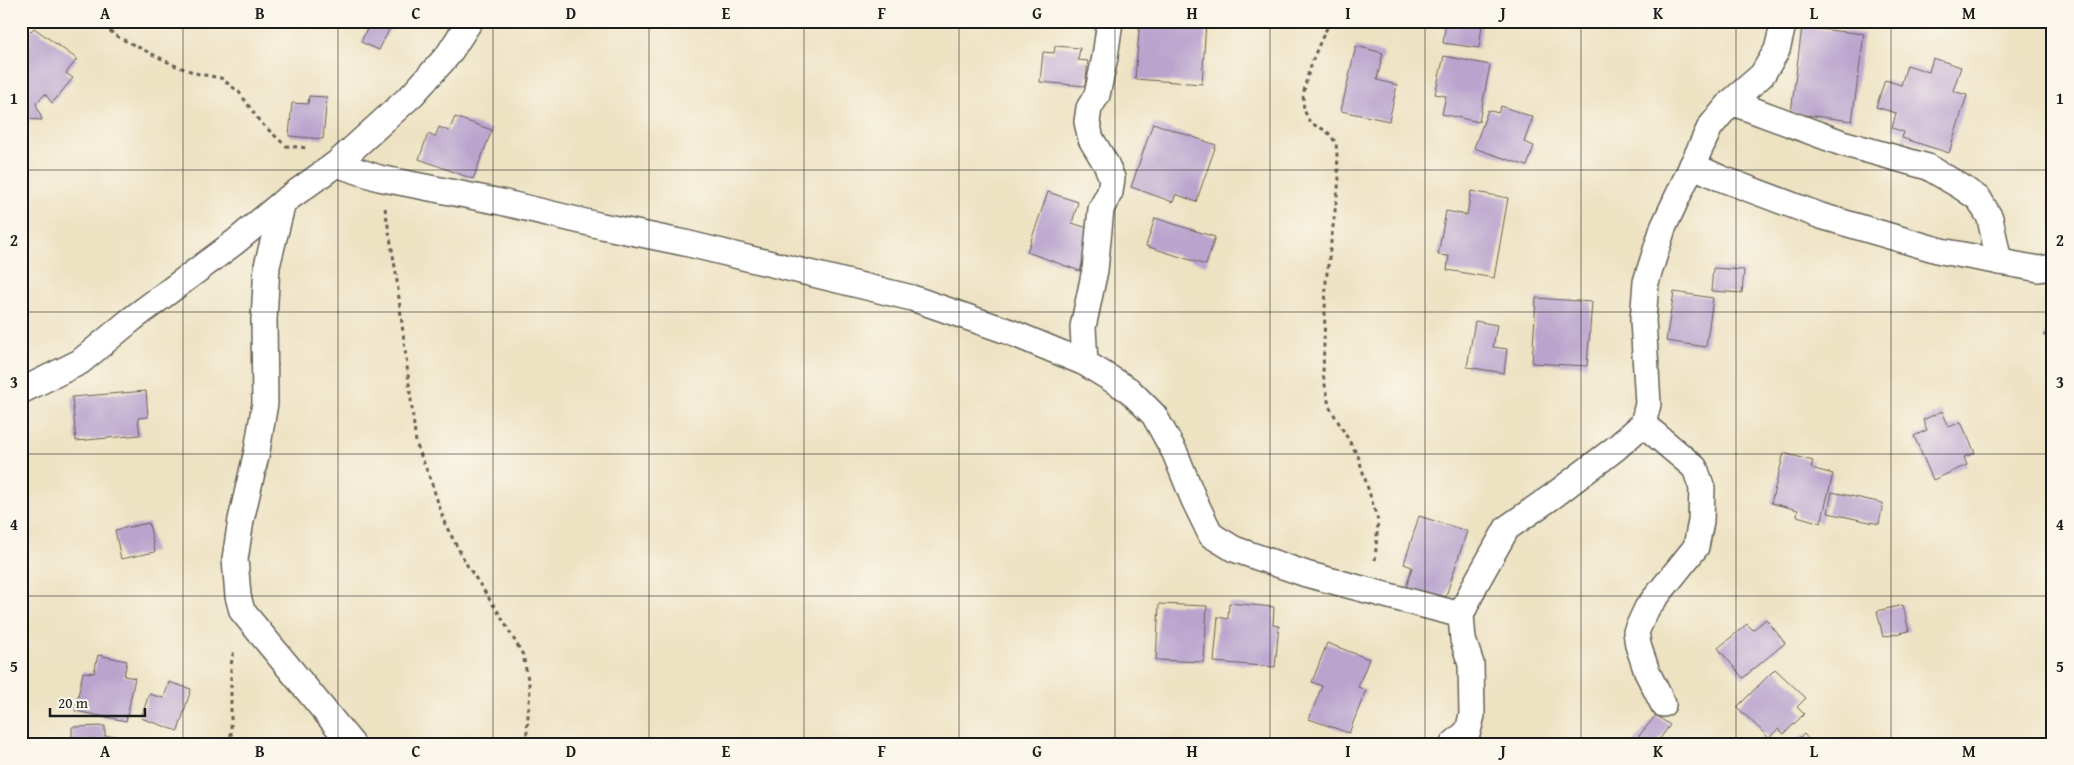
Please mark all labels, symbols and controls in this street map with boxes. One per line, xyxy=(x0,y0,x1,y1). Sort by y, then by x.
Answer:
text: A xyxy=(100,1,111,25)
text: B xyxy=(255,1,265,25)
text: C xyxy=(411,1,421,25)
text: D xyxy=(566,1,576,25)
text: E xyxy=(722,1,731,25)
text: F xyxy=(878,1,886,25)
text: G xyxy=(1032,1,1042,25)
text: H xyxy=(1186,1,1198,25)
text: I xyxy=(1345,1,1351,25)
text: J xyxy=(1497,1,1506,25)
text: K xyxy=(1653,1,1664,25)
text: L xyxy=(1810,1,1819,25)
text: M xyxy=(1962,1,1976,25)
text: 1 xyxy=(10,86,18,110)
text: 1 xyxy=(2056,86,2064,110)
text: 2 xyxy=(10,228,18,252)
text: 2 xyxy=(2056,228,2064,252)
text: 3 xyxy=(10,370,18,394)
text: 3 xyxy=(2056,370,2064,394)
text: 4 xyxy=(10,512,18,536)
text: 4 xyxy=(2056,512,2064,536)
text: 5 xyxy=(10,654,18,678)
text: 5 xyxy=(2056,654,2064,678)
scale bar xyxy=(50,685,145,717)
text: 20 m xyxy=(58,692,89,713)
text: A xyxy=(100,739,111,763)
text: B xyxy=(255,739,265,763)
text: C xyxy=(411,739,421,763)
text: D xyxy=(566,739,576,763)
text: E xyxy=(722,739,731,763)
text: F xyxy=(878,739,886,763)
text: G xyxy=(1032,739,1042,763)
text: H xyxy=(1186,739,1198,763)
text: I xyxy=(1345,739,1351,763)
text: J xyxy=(1497,739,1506,763)
text: K xyxy=(1653,739,1664,763)
text: L xyxy=(1810,739,1819,763)
text: M xyxy=(1962,739,1976,763)

